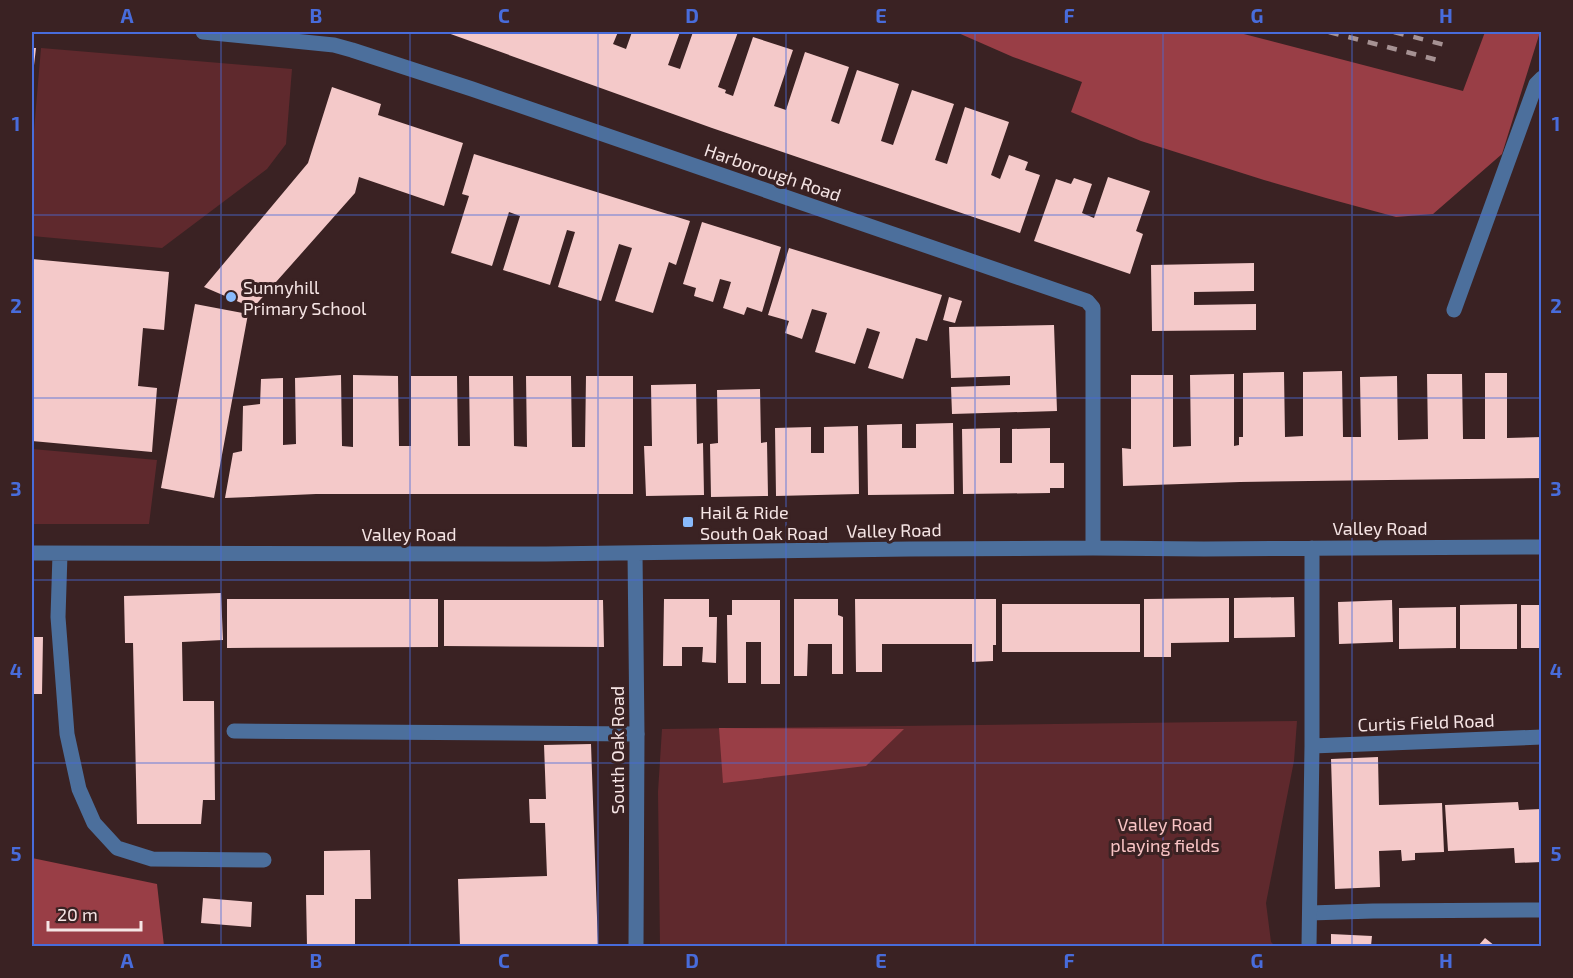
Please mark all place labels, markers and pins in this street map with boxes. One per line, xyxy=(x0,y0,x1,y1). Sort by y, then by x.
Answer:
place label: Sunnyhill Primary School xyxy=(243,276,367,319)
marker: Sunnyhill Primary School xyxy=(224,290,238,304)
place label: Hail & Ride South Oak Road xyxy=(700,501,828,544)
marker: Hail & Ride South Oak Road xyxy=(681,515,695,529)

